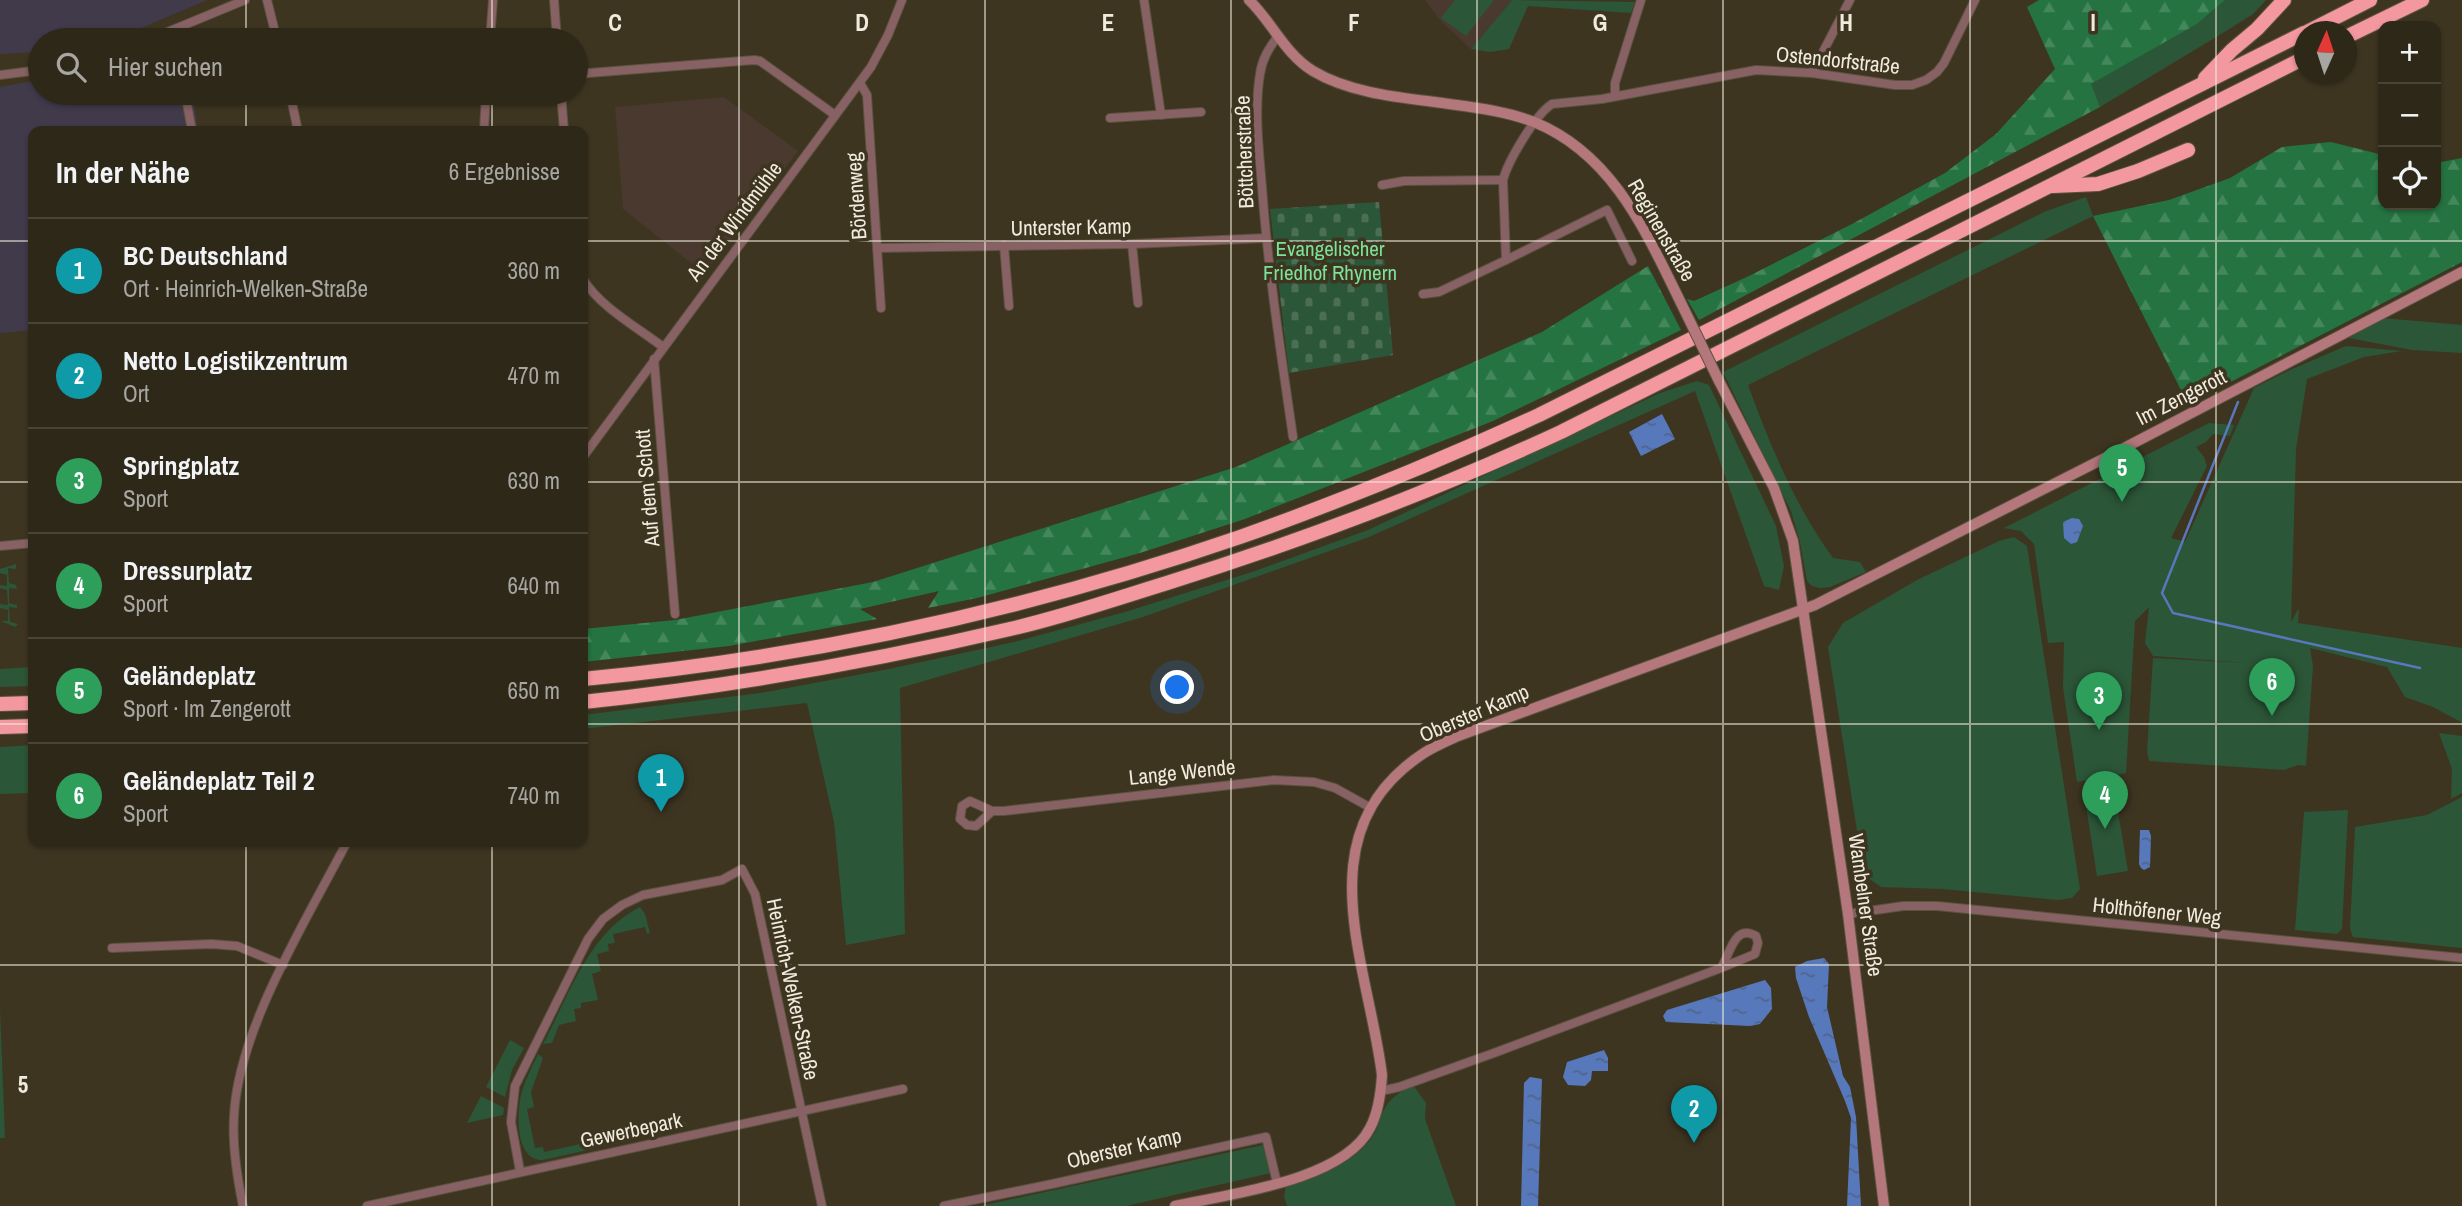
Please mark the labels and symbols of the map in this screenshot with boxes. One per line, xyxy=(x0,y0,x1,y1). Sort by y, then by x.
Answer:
text: C xyxy=(608,7,622,38)
text: D xyxy=(855,7,869,38)
text: E xyxy=(1102,7,1114,38)
text: F xyxy=(1348,7,1360,38)
text: G xyxy=(1593,7,1607,38)
text: H xyxy=(1839,7,1853,38)
text: I xyxy=(2090,7,2096,38)
north arrow xyxy=(2294,21,2357,84)
street label: Ostendorfstraße xyxy=(1775,39,1901,81)
street label: Böttcherstraße xyxy=(1228,95,1260,209)
street label: Bördenweg xyxy=(838,151,874,240)
street label: An der Windmühle xyxy=(679,155,788,287)
street label: Reginenstraße xyxy=(1621,173,1703,287)
street label: Unterster Kamp xyxy=(1010,211,1132,243)
park label: Evangelischer Friedhof Rhynern xyxy=(1263,234,1397,287)
street label: Im Zengerott xyxy=(2131,362,2231,432)
street label: Auf dem Schott xyxy=(627,428,667,549)
pin: 5 xyxy=(2099,444,2145,502)
pin: 6 xyxy=(2249,658,2295,716)
your location xyxy=(1160,670,1194,704)
pin: 3 xyxy=(2076,672,2122,730)
street label: Oberster Kamp xyxy=(1415,677,1533,749)
street label: Lange Wende xyxy=(1127,752,1237,792)
pin: 1 xyxy=(638,754,684,812)
pin: 4 xyxy=(2082,771,2128,829)
street label: Wambelner Straße xyxy=(1842,832,1890,978)
street label: Holthöfener Weg xyxy=(2091,890,2223,932)
street label: Heinrich-Welken-Straße xyxy=(760,895,826,1083)
text: 5 xyxy=(18,1069,28,1100)
pin: 2 xyxy=(1671,1085,1717,1143)
street label: Gewerbepark xyxy=(577,1105,685,1155)
street label: Oberster Kamp xyxy=(1064,1121,1184,1175)

